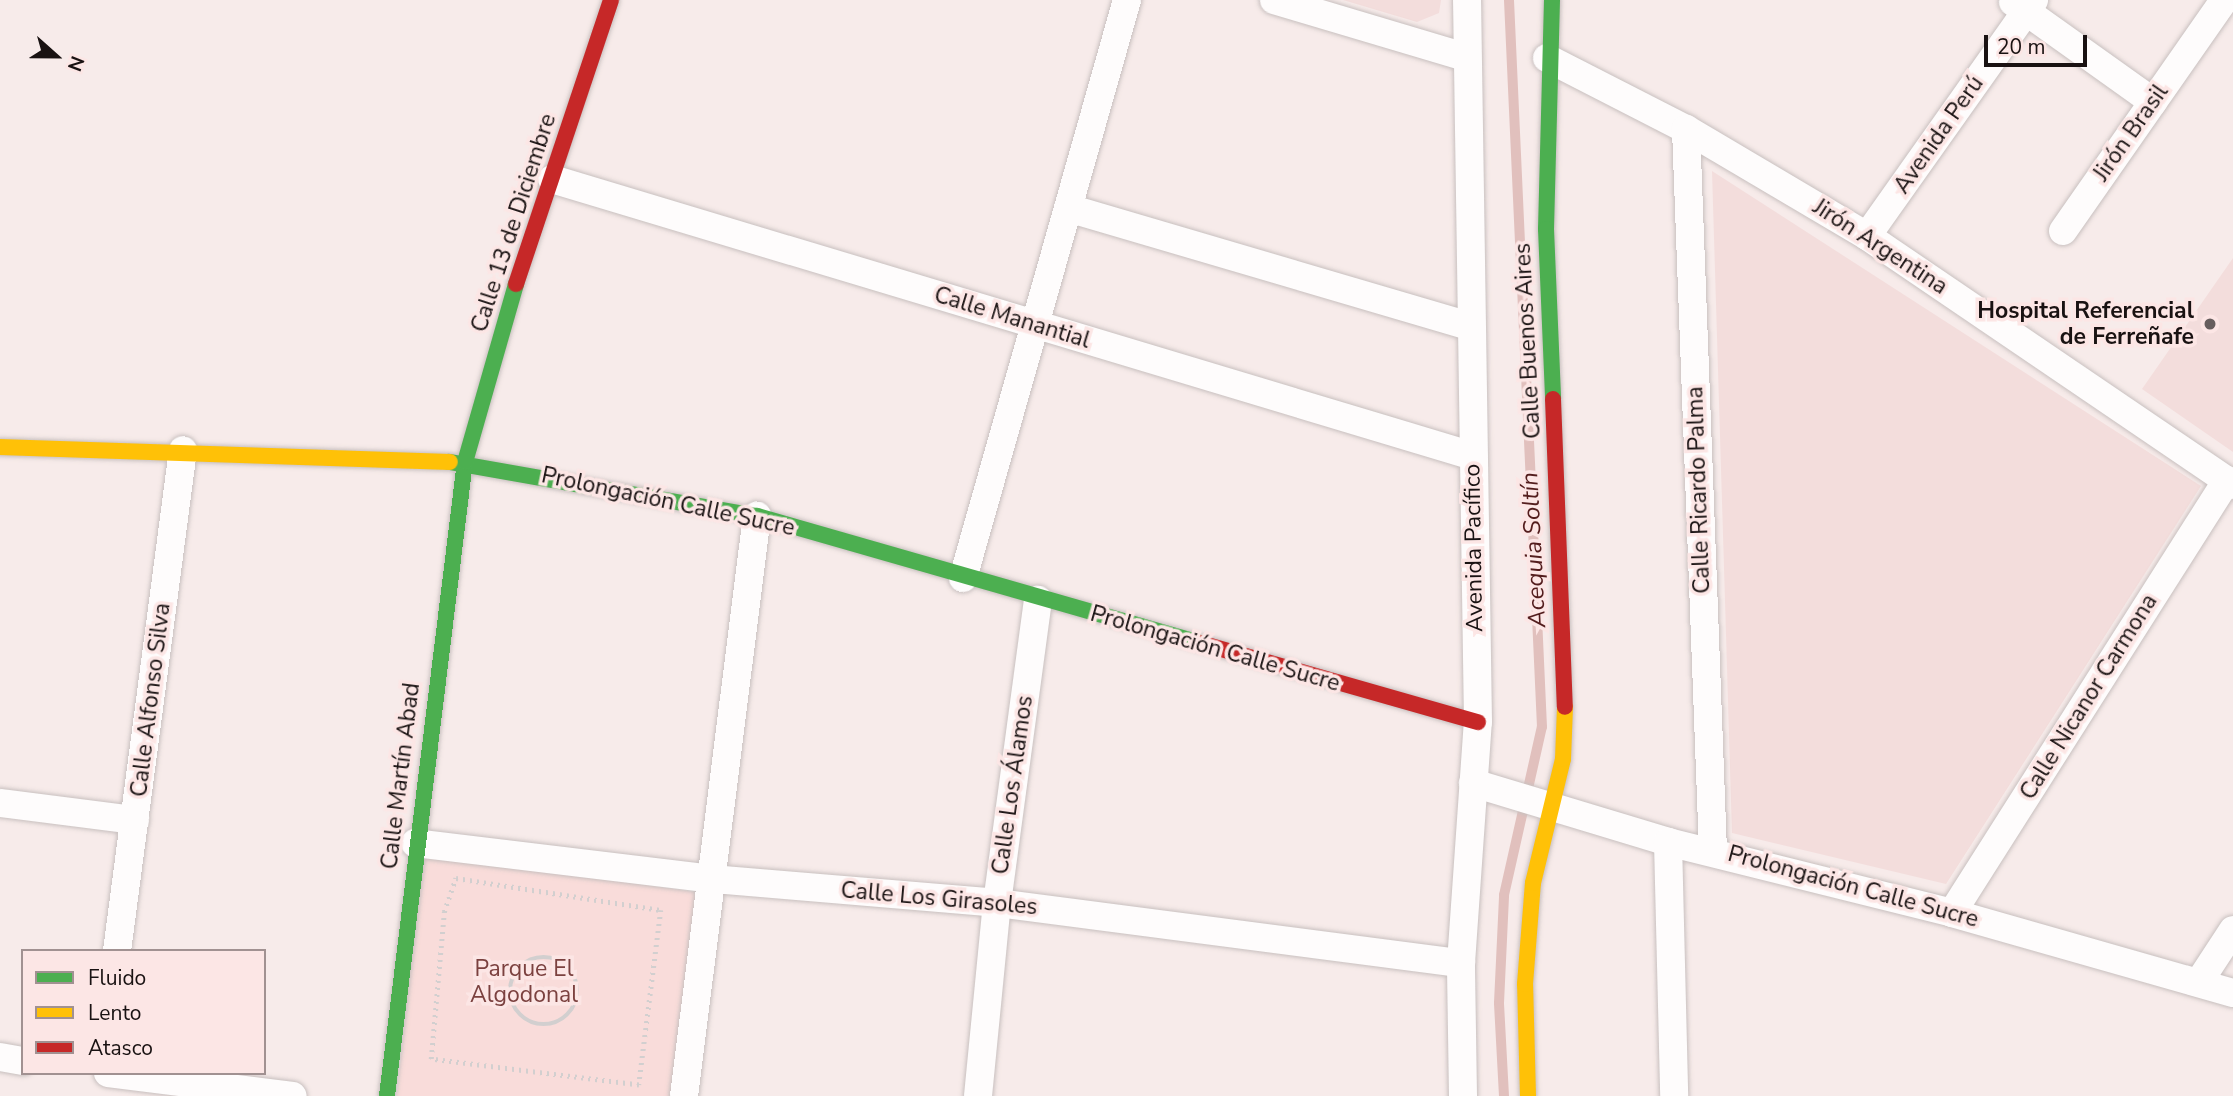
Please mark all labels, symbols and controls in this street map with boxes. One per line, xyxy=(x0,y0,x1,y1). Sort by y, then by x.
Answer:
north arrow xyxy=(21,21,91,91)
scale bar xyxy=(1988,21,2091,65)
text: 20 m xyxy=(1997,33,2046,61)
text: N xyxy=(61,52,90,75)
street label: Avenida Perú xyxy=(1888,71,1990,199)
street label: Jirón Brasil xyxy=(2088,79,2174,187)
street label: Calle 13 de Diciembre xyxy=(466,110,562,336)
street label: Jirón Argentina xyxy=(1808,193,1952,301)
street label: Calle Buenos Aires xyxy=(1509,242,1547,440)
street label: Calle Manantial xyxy=(931,281,1093,355)
place label: Hospital Referencial de Ferreñafe xyxy=(1977,297,2194,351)
marker: Hospital Referencial de Ferreñafe xyxy=(2200,314,2220,334)
street label: Calle Ricardo Palma xyxy=(1682,386,1716,594)
street label: Prolongación Calle Sucre xyxy=(539,462,797,542)
street label: Avenida Pacífico xyxy=(1459,464,1489,632)
water label: Acequia Soltín xyxy=(1516,472,1552,628)
street label: Calle Nicanor Carmona xyxy=(2014,589,2164,805)
street label: Prolongación Calle Sucre xyxy=(1087,600,1343,698)
street label: Calle Alfonso Silva xyxy=(125,601,177,799)
street label: Calle Martín Abad xyxy=(376,681,426,871)
street label: Calle Los Álamos xyxy=(987,694,1039,876)
street label: Prolongación Calle Sucre xyxy=(1725,840,1981,934)
street label: Calle Los Girasoles xyxy=(840,877,1038,921)
legend xyxy=(21,949,266,1075)
park label: Parque El Algodonal xyxy=(470,955,578,1009)
text: Fluido xyxy=(88,964,146,992)
text: Lento xyxy=(88,999,141,1027)
text: Atasco xyxy=(88,1034,153,1062)

